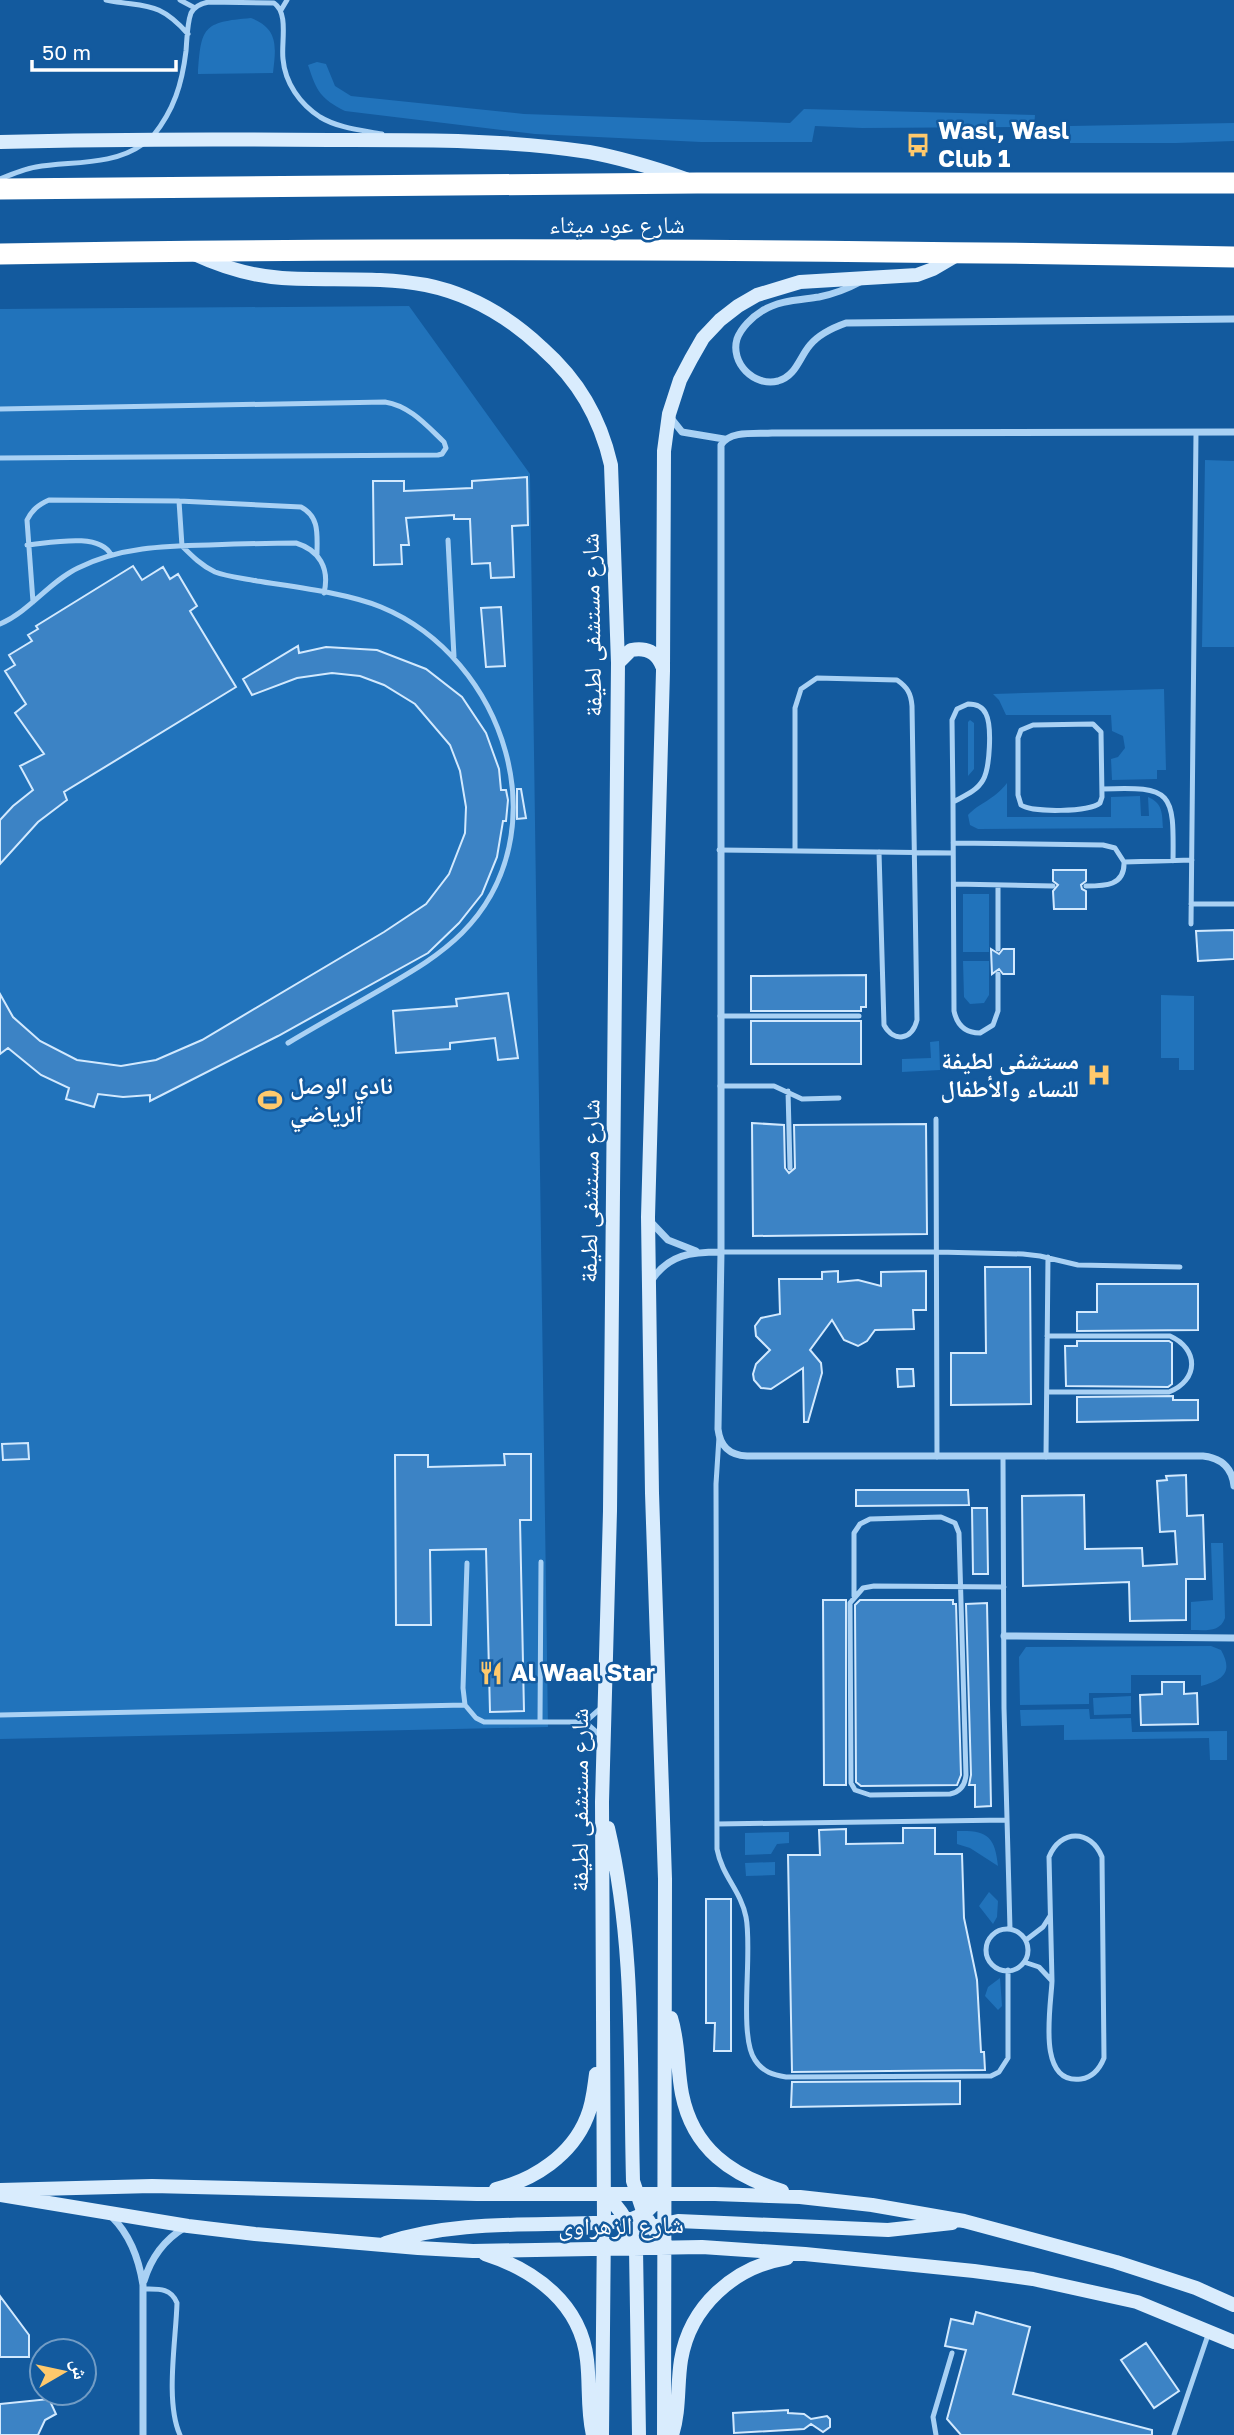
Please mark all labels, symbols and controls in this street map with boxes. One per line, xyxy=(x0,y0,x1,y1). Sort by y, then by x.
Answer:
scale bar xyxy=(32,28,175,72)
text: 50 m xyxy=(42,39,91,65)
place label: Wasl, Wasl Club 1 xyxy=(938,115,1069,172)
bus stop icon: Wasl, Wasl Club 1 xyxy=(904,131,932,159)
street label: شارع عود ميثاء xyxy=(549,209,685,240)
street label: شارع مستشفى لطيفة xyxy=(574,533,609,717)
place label: مستشفى لطيفة للنساء والأطفال xyxy=(940,1045,1079,1103)
hospital icon: مستشفى لطيفة للنساء والأطفال xyxy=(1085,1061,1113,1089)
place label: نادي الوصل الرياضي xyxy=(290,1070,393,1133)
sports icon: نادي الوصل الرياضي xyxy=(256,1086,284,1114)
street label: شارع مستشفى لطيفة xyxy=(572,1099,607,1283)
place label: Al Waal Star xyxy=(511,1657,655,1686)
restaurant icon: Al Waal Star xyxy=(477,1659,505,1687)
street label: شارع مستشفى لطيفة xyxy=(564,1708,595,1892)
street label: شارع الزهراوى xyxy=(558,2209,684,2242)
north arrow xyxy=(28,2337,98,2407)
text: ش xyxy=(66,2358,93,2381)

